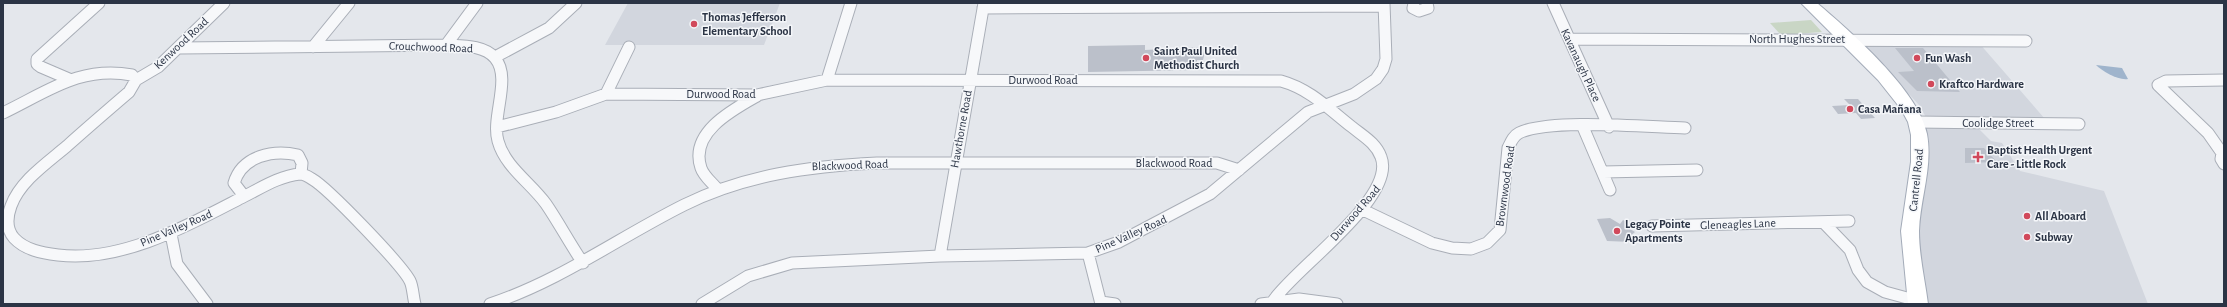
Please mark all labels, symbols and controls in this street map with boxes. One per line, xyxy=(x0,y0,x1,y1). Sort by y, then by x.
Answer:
place label: Thomas Jefferson Elementary School xyxy=(702,11,792,38)
street label: Kenwood Road xyxy=(151,15,211,71)
marker: Thomas Jefferson Elementary School xyxy=(689,19,699,29)
street label: Kavanaugh Place xyxy=(1559,27,1603,103)
street label: North Hughes Street xyxy=(1749,33,1845,45)
street label: Crouchwood Road xyxy=(389,40,473,54)
place label: Saint Paul United Methodist Church xyxy=(1154,45,1239,71)
place label: Fun Wash xyxy=(1925,52,1971,64)
marker: Saint Paul United Methodist Church xyxy=(1141,53,1151,63)
marker: Fun Wash xyxy=(1912,53,1922,63)
street label: Durwood Road xyxy=(1008,74,1078,86)
place label: Kraftco Hardware xyxy=(1939,78,2024,90)
marker: Kraftco Hardware xyxy=(1926,79,1936,89)
street label: Durwood Road xyxy=(686,88,756,100)
street label: Hawthorne Road xyxy=(948,89,974,169)
place label: Casa Mañana xyxy=(1858,103,1922,115)
marker: Casa Mañana xyxy=(1845,104,1855,114)
street label: Coolidge Street xyxy=(1962,117,2034,129)
place label: Baptist Health Urgent Care - Little Rock xyxy=(1987,144,2092,170)
street label: Brownwood Road xyxy=(1493,145,1517,227)
street label: Cantrell Road xyxy=(1907,148,1925,212)
marker: Baptist Health Urgent Care - Little Rock xyxy=(1972,151,1984,163)
street label: Blackwood Road xyxy=(1136,157,1212,169)
street label: Blackwood Road xyxy=(811,158,889,172)
street label: Durwood Road xyxy=(1328,183,1382,243)
street label: Pine Valley Road xyxy=(138,207,214,249)
place label: All Aboard xyxy=(2035,210,2087,222)
marker: All Aboard xyxy=(2022,211,2032,221)
street label: Pine Valley Road xyxy=(1093,213,1169,256)
street label: Gleneagles Lane xyxy=(1700,217,1776,231)
place label: Legacy Pointe Apartments xyxy=(1625,218,1691,244)
marker: Legacy Pointe Apartments xyxy=(1612,226,1622,236)
place label: Subway xyxy=(2035,231,2073,244)
marker: Subway xyxy=(2022,232,2032,242)

